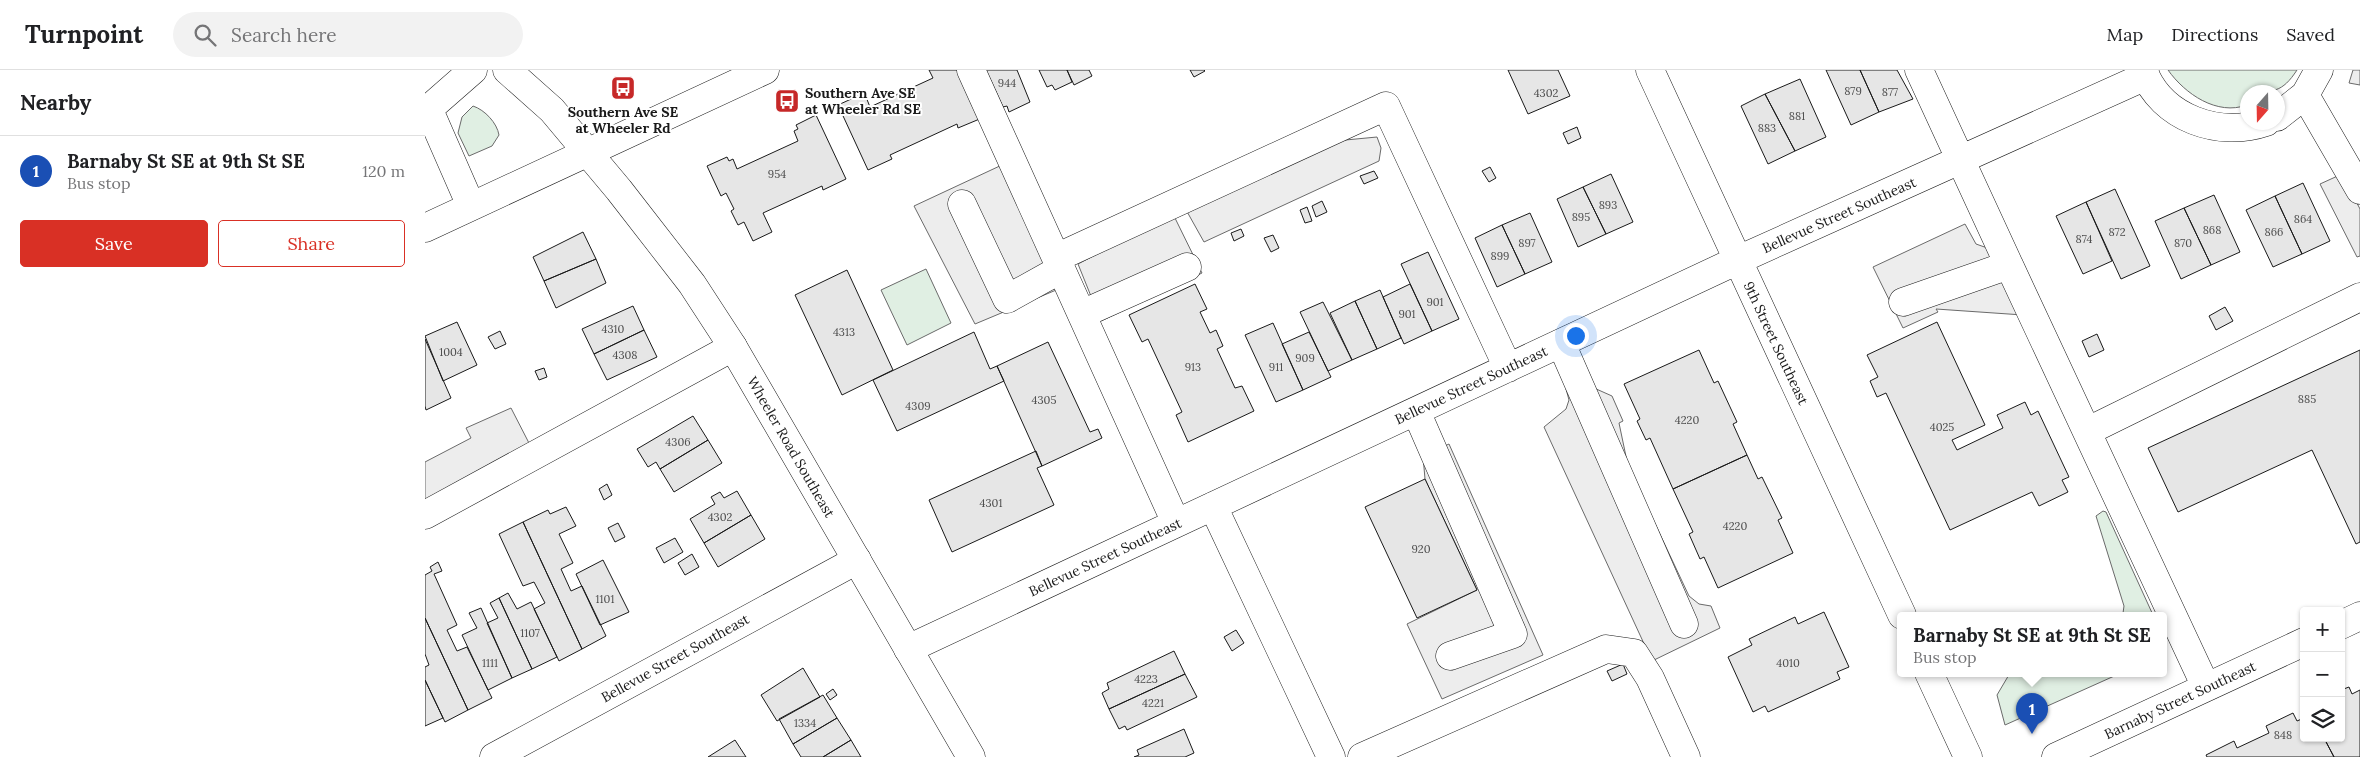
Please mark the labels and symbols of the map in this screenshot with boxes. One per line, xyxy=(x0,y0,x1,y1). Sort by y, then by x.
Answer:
bus stop icon: Southern Ave SE at Wheeler Rd xyxy=(610,75,636,101)
house number: 944 xyxy=(998,76,1016,90)
place label: Southern Ave SE at Wheeler Rd SE xyxy=(805,84,921,118)
house number: 879 xyxy=(1844,84,1862,98)
house number: 877 xyxy=(1882,85,1898,99)
north arrow xyxy=(2240,85,2285,130)
house number: 4302 xyxy=(1534,86,1558,100)
bus stop icon: Southern Ave SE at Wheeler Rd SE xyxy=(774,88,800,114)
place label: Southern Ave SE at Wheeler Rd xyxy=(568,103,679,137)
house number: 881 xyxy=(1789,109,1805,123)
house number: 883 xyxy=(1758,121,1776,135)
house number: 954 xyxy=(768,167,786,181)
street label: Bellevue Street Southeast xyxy=(1759,173,1919,257)
house number: 893 xyxy=(1599,198,1617,212)
house number: 895 xyxy=(1572,210,1590,224)
house number: 864 xyxy=(2294,212,2312,226)
house number: 868 xyxy=(2203,223,2221,237)
house number: 872 xyxy=(2108,225,2126,239)
house number: 866 xyxy=(2265,225,2283,239)
house number: 874 xyxy=(2075,232,2093,246)
house number: 897 xyxy=(1518,236,1536,250)
house number: 870 xyxy=(2174,236,2192,250)
house number: 899 xyxy=(1491,249,1509,263)
street label: 9th Street Southeast xyxy=(1740,279,1813,408)
house number: 901 xyxy=(1426,295,1444,309)
house number: 901 xyxy=(1398,307,1416,321)
house number: 4310 xyxy=(602,322,625,336)
your location xyxy=(1563,323,1589,349)
house number: 4313 xyxy=(833,325,855,339)
street label: Bellevue Street Southeast xyxy=(1392,341,1551,428)
house number: 1004 xyxy=(439,345,463,359)
house number: 4308 xyxy=(612,348,638,362)
house number: 909 xyxy=(1295,351,1315,365)
house number: 913 xyxy=(1185,360,1201,374)
house number: 911 xyxy=(1269,360,1283,374)
street label: Wheeler Road Southeast xyxy=(743,373,839,521)
house number: 885 xyxy=(2298,392,2316,406)
house number: 4305 xyxy=(1032,393,1056,407)
house number: 4309 xyxy=(905,399,931,413)
house number: 4220 xyxy=(1675,413,1699,427)
house number: 4025 xyxy=(1930,420,1954,434)
house number: 4306 xyxy=(665,435,691,449)
house number: 4301 xyxy=(980,496,1002,510)
house number: 4302 xyxy=(708,510,732,524)
street label: Bellevue Street Southeast xyxy=(1026,513,1185,600)
house number: 4220 xyxy=(1723,519,1747,533)
house number: 920 xyxy=(1411,542,1431,556)
house number: 1101 xyxy=(596,592,614,606)
street label: Bellevue Street Southeast xyxy=(598,609,753,706)
house number: 1107 xyxy=(520,626,540,640)
house number: 1111 xyxy=(482,656,498,670)
house number: 4010 xyxy=(1776,656,1800,670)
street label: Barnaby Street Southeast xyxy=(2101,657,2259,743)
house number: 4223 xyxy=(1134,672,1158,686)
pin: 1 xyxy=(2016,693,2048,734)
house number: 4221 xyxy=(1142,696,1164,710)
house number: 1334 xyxy=(794,716,816,730)
house number: 848 xyxy=(2274,728,2292,742)

